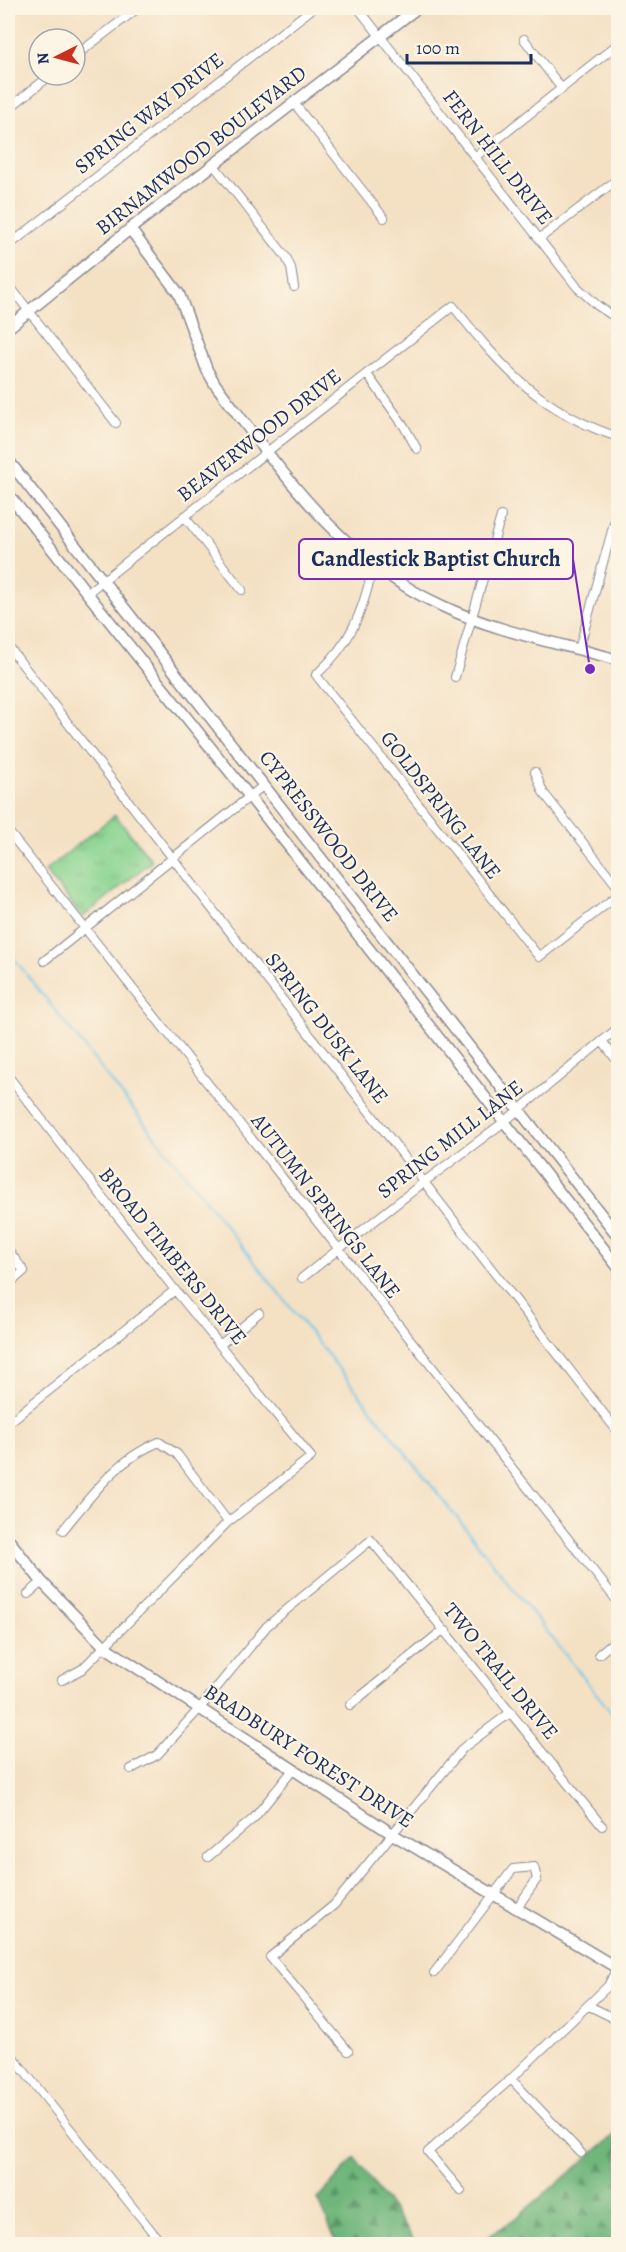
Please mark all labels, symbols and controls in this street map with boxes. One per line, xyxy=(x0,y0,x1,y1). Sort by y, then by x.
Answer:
north arrow xyxy=(27,27,87,87)
scale bar xyxy=(407,27,532,65)
text: 100 m xyxy=(416,36,460,60)
street label: SPRING WAY DRIVE xyxy=(69,46,229,180)
text: N xyxy=(31,51,55,65)
street label: BIRNAMWOOD BOULEVARD xyxy=(90,59,312,241)
street label: FERN HILL DRIVE xyxy=(436,84,560,230)
street label: BEAVERWOOD DRIVE xyxy=(171,362,347,508)
callout: Candlestick Baptist Church xyxy=(299,539,573,579)
text: Candlestick Baptist Church xyxy=(311,544,561,574)
street label: GOLDSPRING LANE xyxy=(374,725,508,885)
street label: CYPRESSWOOD DRIVE xyxy=(253,744,405,928)
street label: SPRING DUSK LANE xyxy=(259,947,395,1109)
street label: SPRING MILL LANE xyxy=(371,1073,529,1205)
street label: AUTUMN SPRINGS LANE xyxy=(244,1107,407,1304)
street label: BROAD TIMBERS DRIVE xyxy=(93,1161,253,1351)
street label: TWO TRAIL DRIVE xyxy=(437,1597,565,1745)
street label: BRADBURY FOREST DRIVE xyxy=(199,1678,419,1834)

